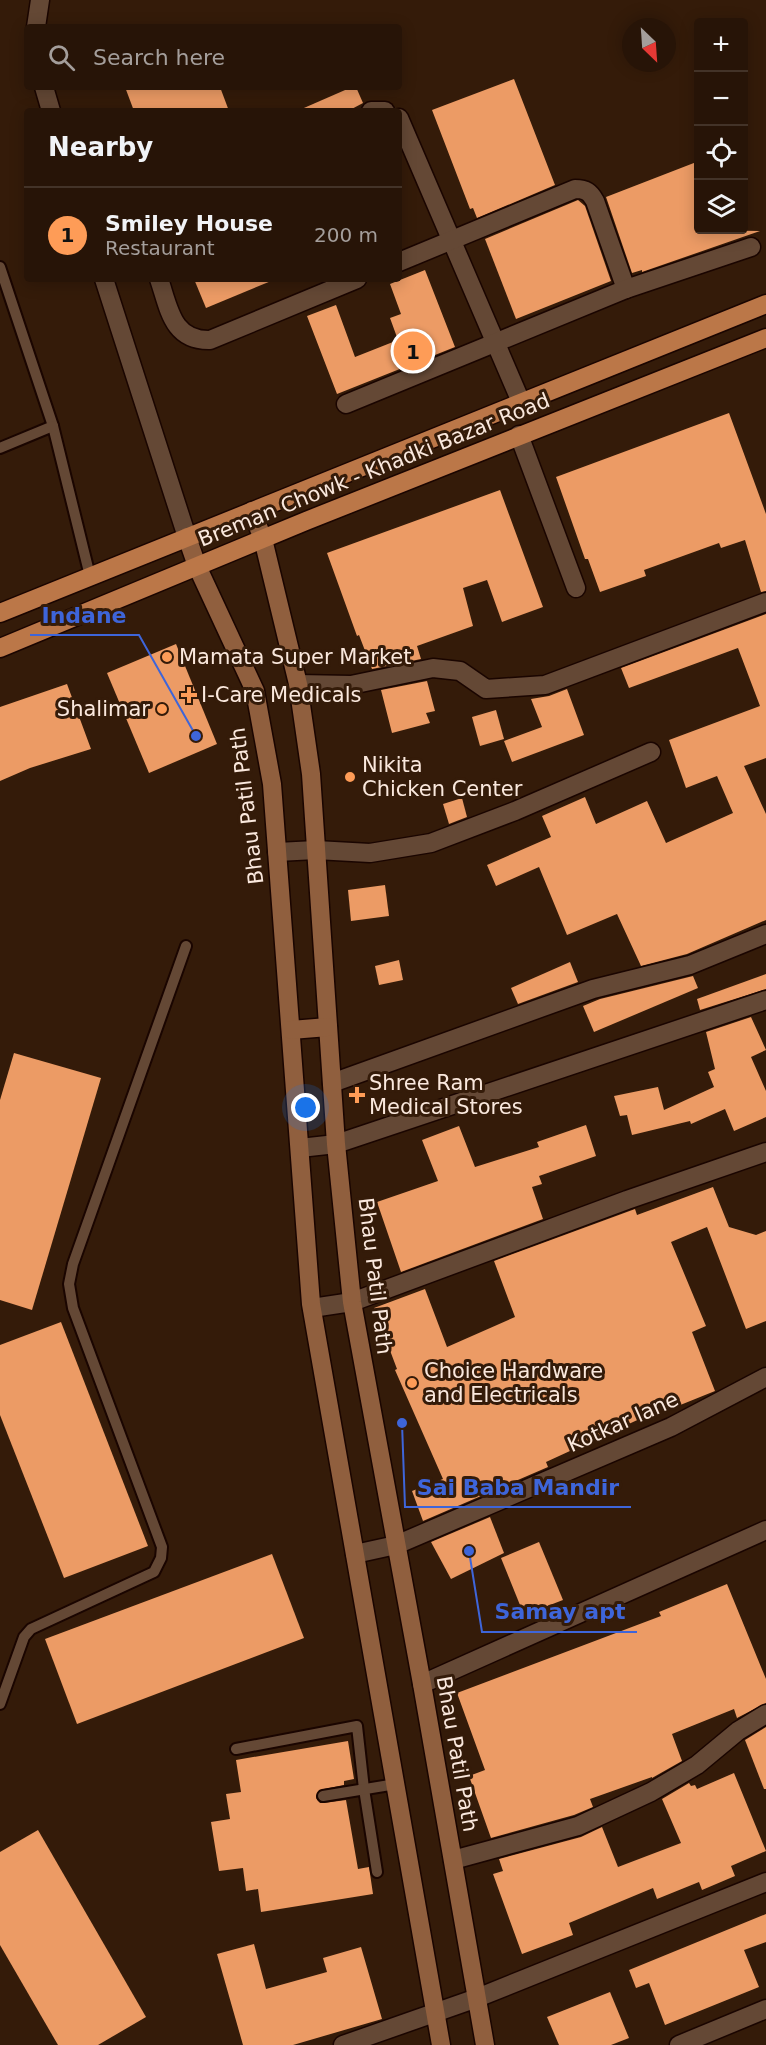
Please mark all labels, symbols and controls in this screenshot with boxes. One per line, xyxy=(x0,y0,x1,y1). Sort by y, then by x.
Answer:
north arrow xyxy=(622,18,676,72)
map controls xyxy=(694,18,748,234)
button: + xyxy=(694,18,748,72)
search box xyxy=(24,24,402,90)
icon: search xyxy=(45,41,78,74)
text: Search here xyxy=(93,45,225,70)
button: − xyxy=(694,72,748,126)
button: locate xyxy=(694,126,748,180)
text: Nearby xyxy=(48,132,153,162)
button: layers xyxy=(694,180,748,234)
text: Smiley House xyxy=(105,211,273,236)
text: 1 xyxy=(61,223,74,247)
text: 200 m xyxy=(314,223,378,247)
text: Restaurant xyxy=(105,236,215,260)
pin: 1 xyxy=(394,328,432,374)
street label: Breman Chowk - Khadki Bazar Road xyxy=(195,388,553,552)
callout: Indane xyxy=(30,595,139,635)
text: Indane xyxy=(41,603,127,628)
place label: Mamata Super Market xyxy=(179,645,411,669)
marker: Mamata Super Market xyxy=(160,650,174,664)
place label: I-Care Medicals xyxy=(201,683,361,707)
marker: I-Care Medicals xyxy=(182,688,196,702)
place label: Shalimar xyxy=(57,697,150,721)
marker: Shalimar xyxy=(155,702,169,716)
street label: Bhau Patil Path xyxy=(225,726,269,886)
place label: Nikita Chicken Center xyxy=(362,753,523,801)
marker: Nikita Chicken Center xyxy=(343,770,357,784)
place label: Shree Ram Medical Stores xyxy=(369,1071,523,1119)
marker: Shree Ram Medical Stores xyxy=(350,1088,364,1102)
your location xyxy=(291,1093,320,1122)
street label: Bhau Patil Path xyxy=(353,1196,397,1356)
place label: Choice Hardware and Electricals xyxy=(424,1359,603,1407)
marker: Choice Hardware and Electricals xyxy=(405,1376,419,1390)
street label: Kotkar lane xyxy=(564,1387,682,1457)
callout: Sai Baba Mandir xyxy=(405,1467,631,1507)
text: Sai Baba Mandir xyxy=(417,1475,619,1500)
callout: Samay apt xyxy=(482,1592,637,1632)
text: Samay apt xyxy=(495,1599,626,1624)
street label: Bhau Patil Path xyxy=(431,1674,483,1834)

